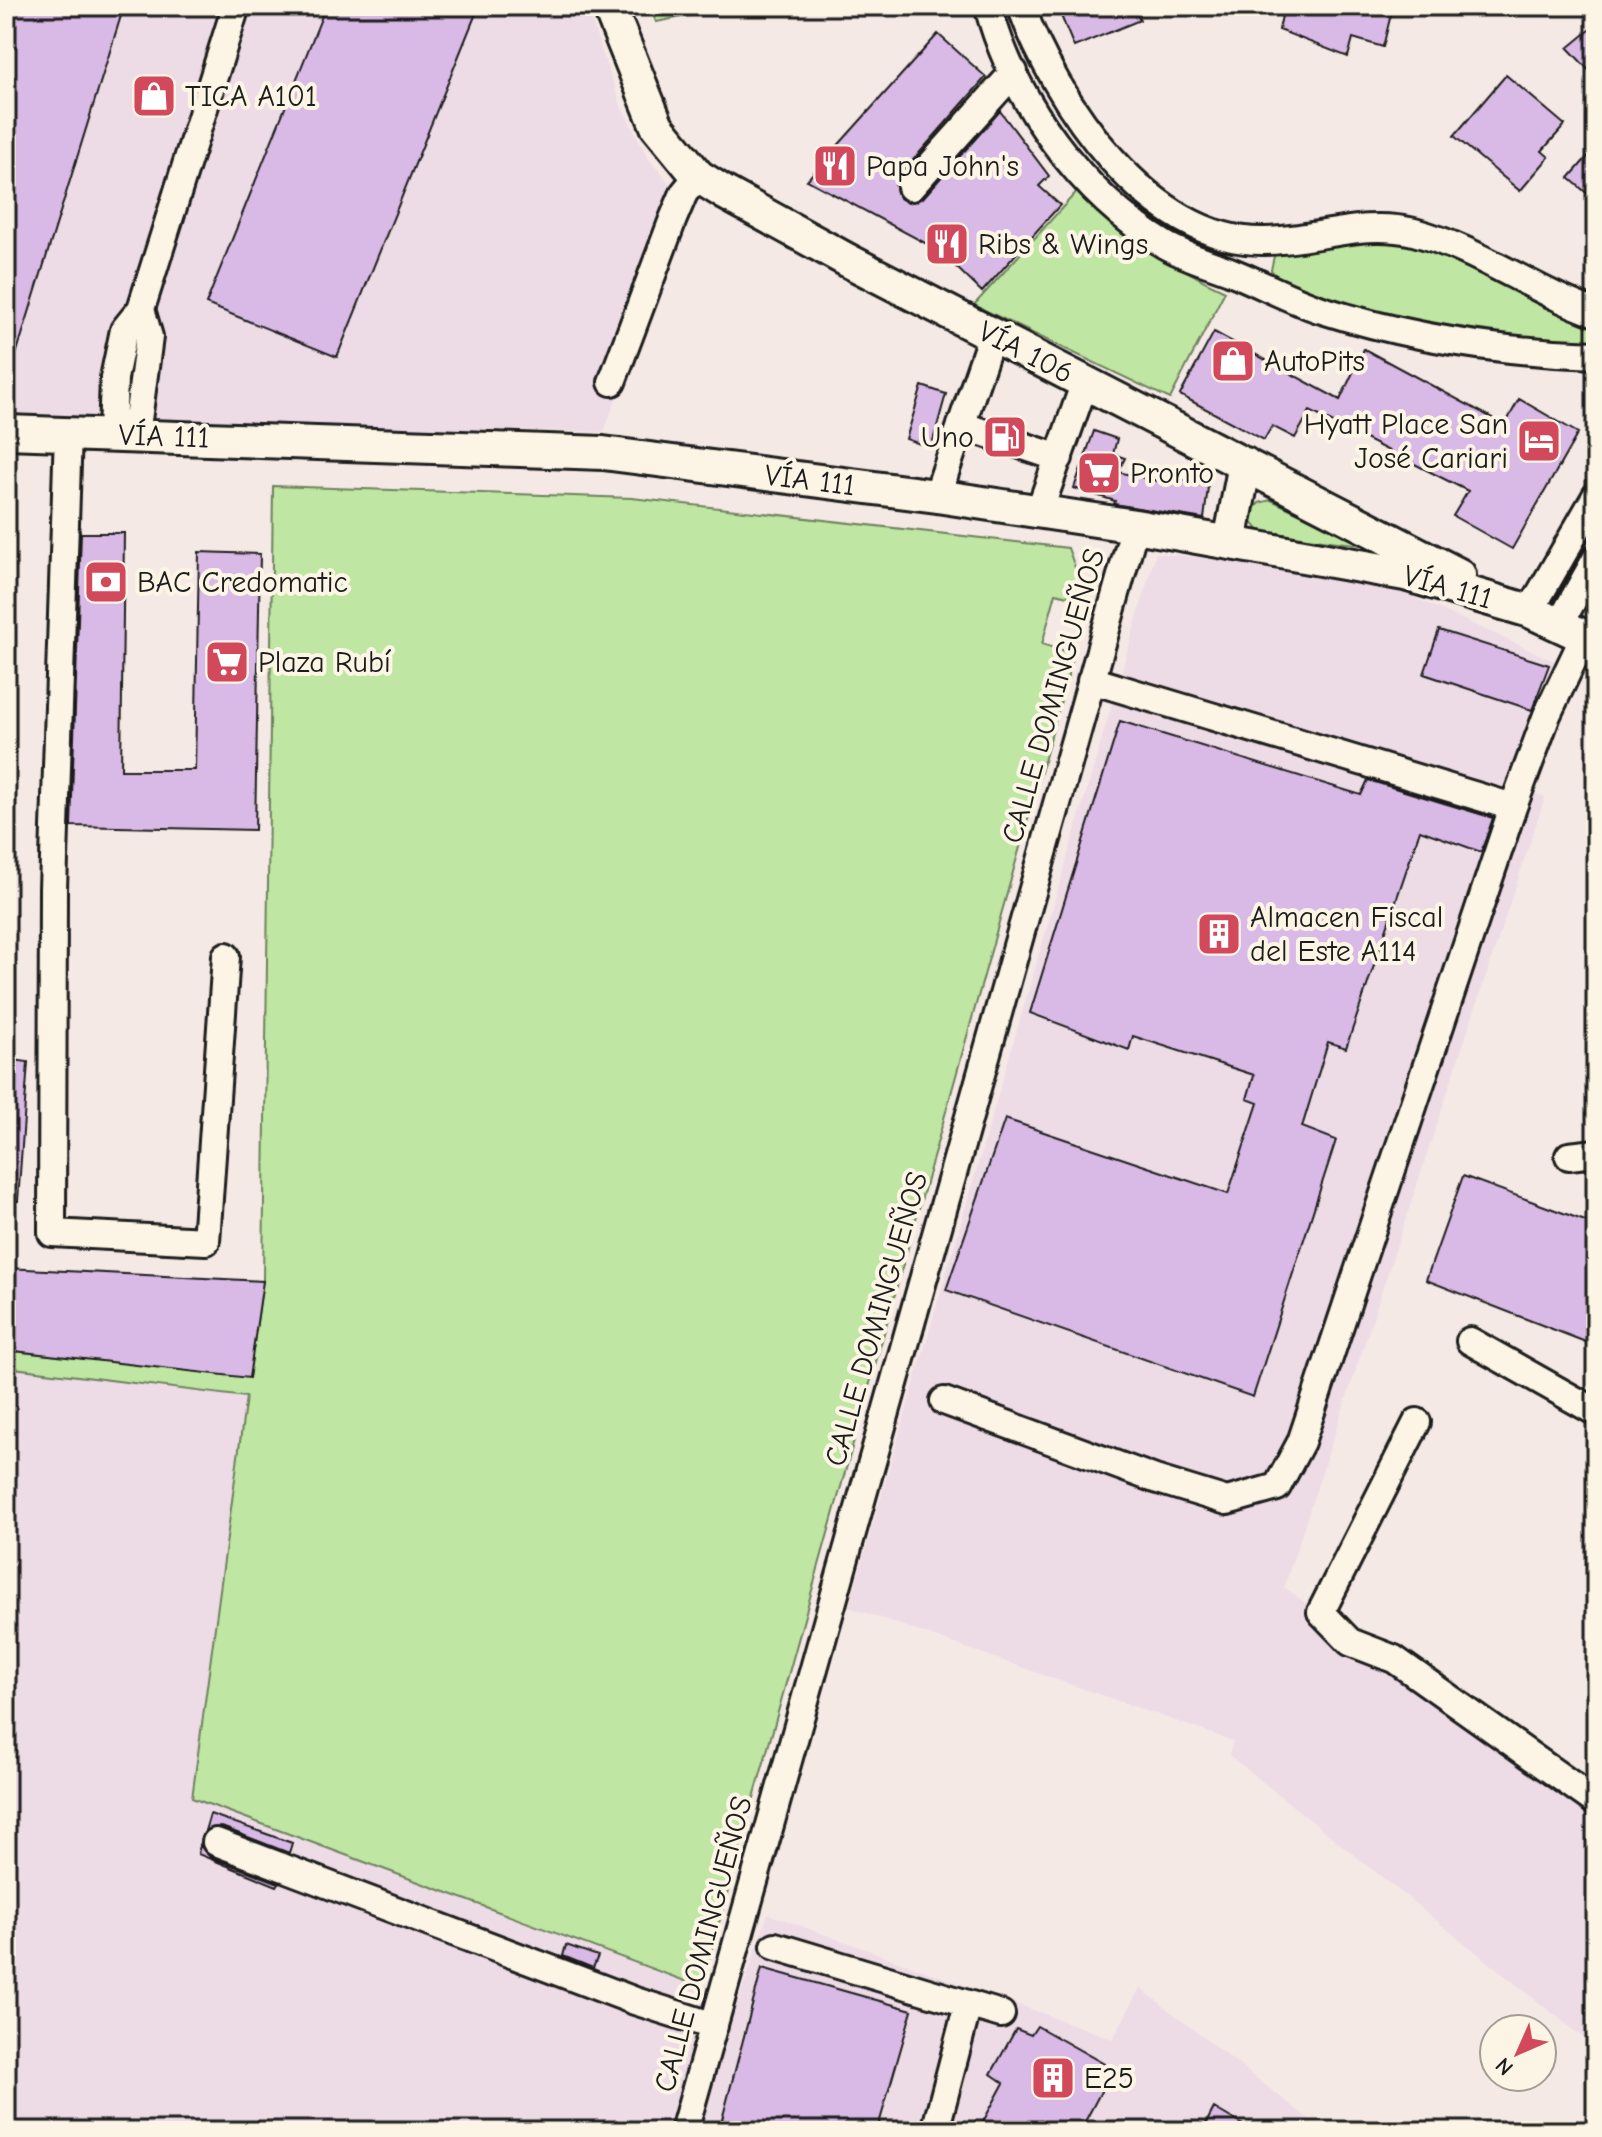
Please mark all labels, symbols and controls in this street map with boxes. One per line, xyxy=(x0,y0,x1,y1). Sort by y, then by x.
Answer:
shop icon: TICA A101 xyxy=(130,72,178,120)
place label: TICA A101 xyxy=(185,79,317,114)
restaurant icon: Papa John's xyxy=(811,142,859,190)
place label: Papa John's xyxy=(866,149,1019,184)
restaurant icon: Ribs & Wings xyxy=(923,220,971,268)
place label: Ribs & Wings xyxy=(978,227,1148,262)
street label: VÍA 106 xyxy=(973,314,1079,391)
shop icon: AutoPits xyxy=(1209,337,1257,385)
place label: AutoPits xyxy=(1264,344,1365,379)
place label: Hyatt Place San José Cariari xyxy=(1304,407,1508,476)
fuel station icon: Uno xyxy=(981,413,1029,461)
street label: VÍA 111 xyxy=(118,417,210,456)
hotel icon: Hyatt Place San José Cariari xyxy=(1515,417,1563,465)
place label: Uno xyxy=(921,420,974,455)
supermarket icon: Pronto xyxy=(1075,449,1123,497)
place label: Pronto xyxy=(1130,456,1214,491)
street label: VÍA 111 xyxy=(763,458,857,503)
street label: CALLE DOMINGUEÑOS xyxy=(994,545,1112,847)
bank icon: BAC Credomatic xyxy=(82,558,130,606)
street label: VÍA 111 xyxy=(1399,558,1496,617)
place label: BAC Credomatic xyxy=(137,565,348,600)
supermarket icon: Plaza Rubí xyxy=(203,638,251,686)
place label: Plaza Rubí xyxy=(258,645,392,680)
place label: Almacen Fiscal del Este A114 xyxy=(1250,900,1443,969)
building icon: Almacen Fiscal del Este A114 xyxy=(1195,910,1243,958)
street label: CALLE DOMINGUEÑOS xyxy=(817,1168,935,1470)
street label: CALLE DOMINGUEÑOS xyxy=(646,1792,760,2096)
north arrow xyxy=(1478,2013,1558,2093)
text: N xyxy=(1490,2052,1519,2081)
building icon: E25 xyxy=(1029,2054,1077,2102)
place label: E25 xyxy=(1084,2061,1134,2096)

